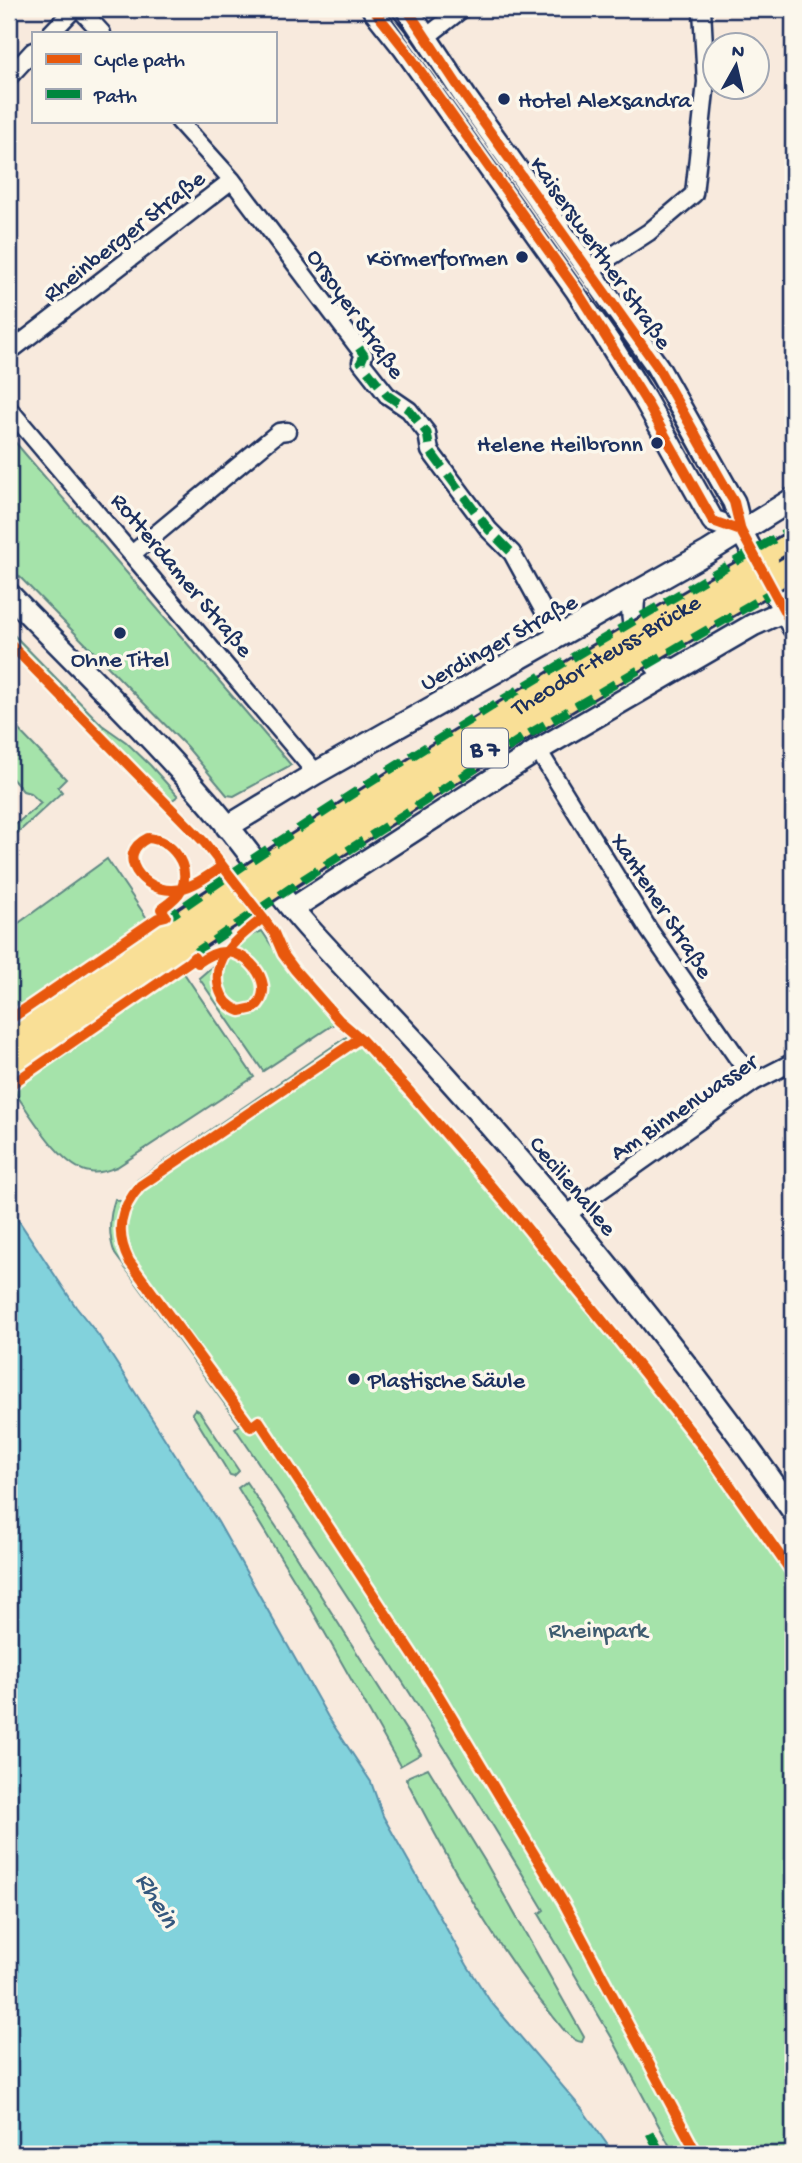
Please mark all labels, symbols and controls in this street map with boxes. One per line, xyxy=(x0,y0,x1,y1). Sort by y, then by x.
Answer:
legend xyxy=(32,32,276,122)
north arrow xyxy=(700,32,770,102)
text: N xyxy=(730,40,746,65)
text: Cycle path xyxy=(94,50,185,75)
text: Path xyxy=(93,86,137,111)
place label: Hotel Alexsandra xyxy=(518,88,692,117)
marker: Hotel Alexsandra xyxy=(496,91,512,107)
street label: Kaiserswerther Straße xyxy=(522,152,677,357)
street label: Rheinberger Straße xyxy=(38,165,213,310)
street label: Orsoyer Straße xyxy=(299,244,410,386)
place label: Körmerformen xyxy=(367,246,509,275)
marker: Körmerformen xyxy=(514,249,530,265)
place label: Helene Heilbronn xyxy=(477,432,644,461)
marker: Helene Heilbronn xyxy=(649,435,665,451)
street label: Rotterdamer Straße xyxy=(103,488,258,665)
street label: Uerdinger Straße xyxy=(416,589,584,699)
street label: Theodor-Heuss-Brücke xyxy=(505,589,707,726)
marker: Ohne Titel xyxy=(112,625,128,641)
place label: Ohne Titel xyxy=(71,647,169,676)
road number: B 7 xyxy=(462,728,508,768)
street label: Xantener Straße xyxy=(602,828,718,985)
street label: Am Binnenwasser xyxy=(606,1048,766,1169)
street label: Cecilienallee xyxy=(521,1131,622,1244)
place label: Plastische Säule xyxy=(367,1368,526,1397)
marker: Plastische Säule xyxy=(346,1371,362,1387)
park label: Rheinpark xyxy=(549,1618,650,1647)
water label: Rhein xyxy=(127,1868,184,1935)

